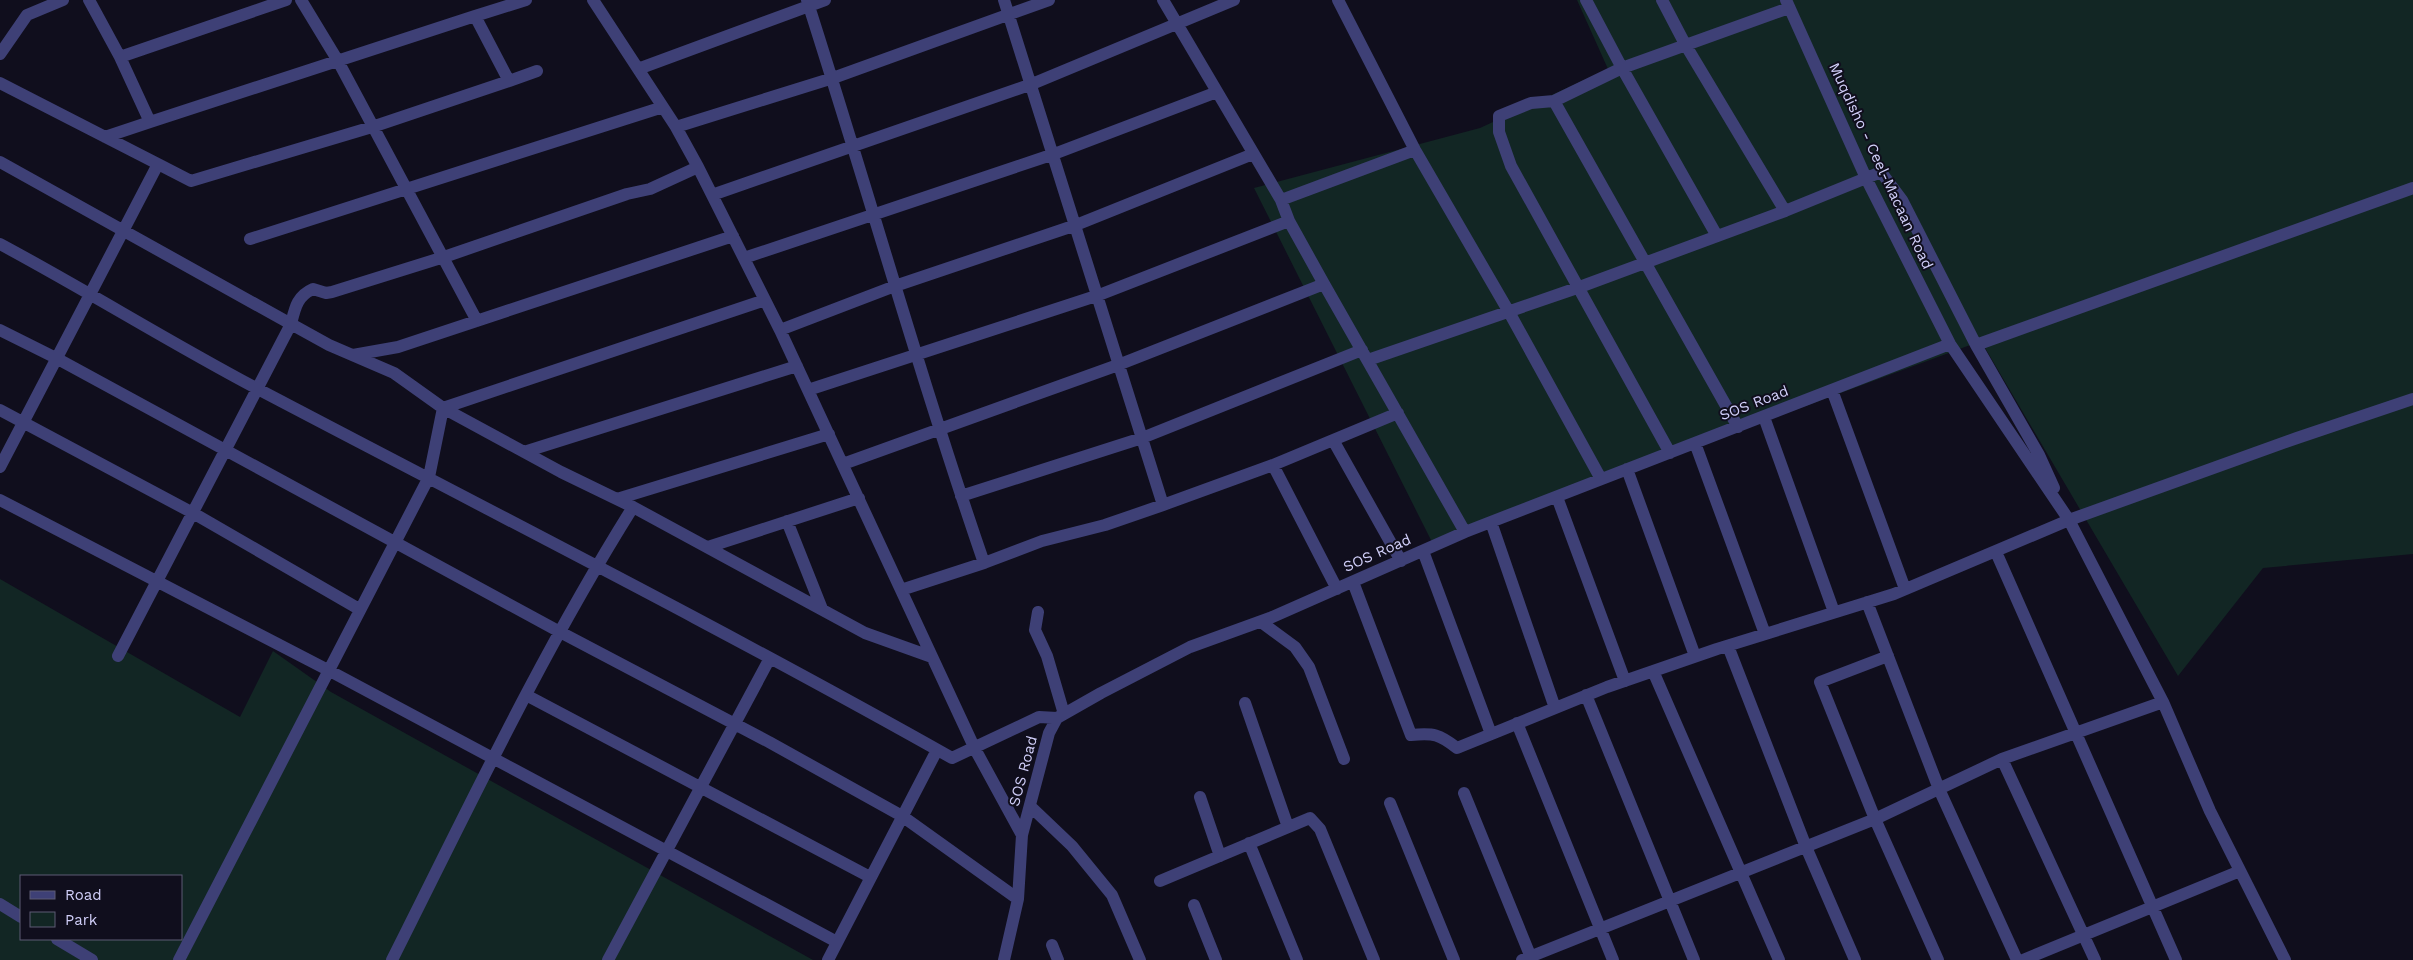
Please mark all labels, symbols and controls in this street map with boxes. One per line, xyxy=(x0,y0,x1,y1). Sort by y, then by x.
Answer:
street label: Muqdisho - Ceel-Macaan Road xyxy=(1825,60,1937,272)
street label: SOS Road xyxy=(1717,382,1791,424)
street label: SOS Road xyxy=(1340,530,1414,576)
street label: SOS Road xyxy=(1005,734,1041,808)
legend xyxy=(20,875,182,940)
text: Road xyxy=(65,886,102,904)
text: Park xyxy=(65,911,98,929)

